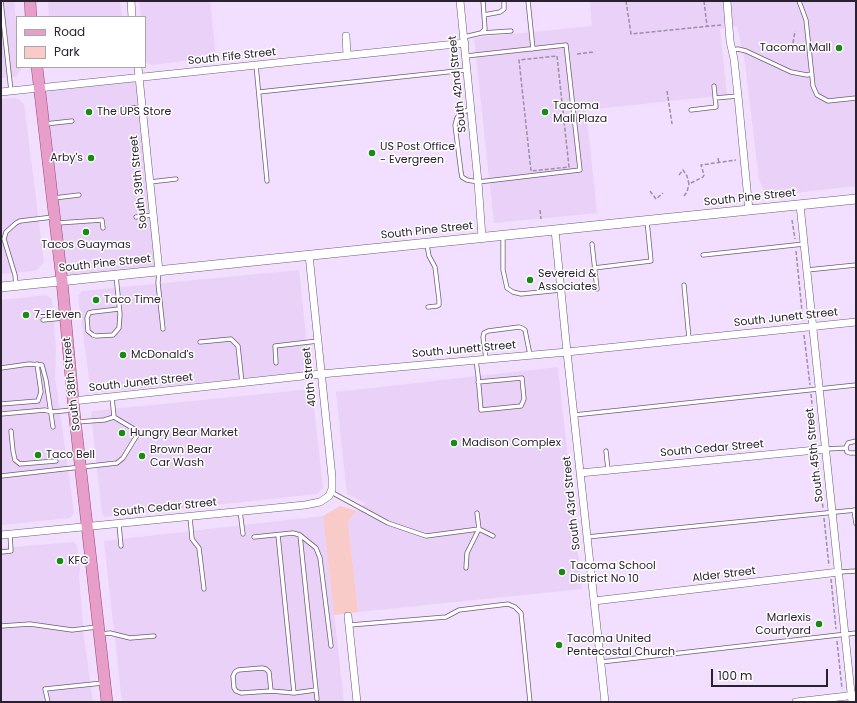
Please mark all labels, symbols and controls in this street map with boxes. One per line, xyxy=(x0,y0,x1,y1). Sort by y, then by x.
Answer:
legend xyxy=(16,16,146,68)
text: Road xyxy=(54,23,85,40)
street label: South 42nd Street xyxy=(446,35,470,133)
place label: Tacoma Mall xyxy=(760,41,831,55)
text: Park xyxy=(54,43,80,60)
marker: Tacoma Mall xyxy=(834,43,844,53)
street label: South Fife Street xyxy=(187,46,277,68)
place label: Tacoma Mall Plaza xyxy=(553,99,607,125)
place label: The UPS Store xyxy=(97,105,171,119)
marker: The UPS Store xyxy=(84,107,94,117)
marker: Tacoma Mall Plaza xyxy=(540,107,550,117)
street label: South 39th Street xyxy=(128,135,150,229)
place label: US Post Office - Evergreen xyxy=(380,140,455,166)
marker: US Post Office - Evergreen xyxy=(367,148,377,158)
place label: Arby's xyxy=(50,151,83,165)
marker: Arby's xyxy=(86,153,96,163)
street label: South Pine Street xyxy=(703,187,797,209)
street label: South Pine Street xyxy=(380,220,474,242)
marker: Tacos Guaymas xyxy=(81,227,91,237)
place label: Tacos Guaymas xyxy=(41,238,131,252)
street label: South Pine Street xyxy=(58,253,152,275)
place label: Severeid & Associates xyxy=(538,267,597,293)
marker: Severeid & Associates xyxy=(525,275,535,285)
place label: Taco Time xyxy=(104,293,161,307)
marker: Taco Time xyxy=(91,295,101,305)
street label: South Junett Street xyxy=(733,306,839,330)
place label: 7-Eleven xyxy=(34,308,81,322)
marker: 7-Eleven xyxy=(21,310,31,320)
street label: South 38th Street xyxy=(61,337,83,431)
street label: South Junett Street xyxy=(411,339,517,361)
street label: 40th Street xyxy=(300,346,320,408)
place label: McDonald's xyxy=(131,348,194,362)
marker: McDonald's xyxy=(118,350,128,360)
street label: South Junett Street xyxy=(88,371,194,395)
street label: South 45th Street xyxy=(803,407,827,503)
place label: Hungry Bear Market xyxy=(130,426,238,440)
marker: Hungry Bear Market xyxy=(117,428,127,438)
place label: Madison Complex xyxy=(462,436,561,450)
marker: Madison Complex xyxy=(449,438,459,448)
street label: South Cedar Street xyxy=(660,438,764,460)
place label: Brown Bear Car Wash xyxy=(150,443,212,469)
place label: Taco Bell xyxy=(46,448,95,462)
marker: Taco Bell xyxy=(33,450,43,460)
marker: Brown Bear Car Wash xyxy=(137,451,147,461)
street label: South 43rd Street xyxy=(560,455,584,551)
street label: South Cedar Street xyxy=(113,496,217,520)
place label: KFC xyxy=(68,554,89,568)
marker: KFC xyxy=(55,556,65,566)
place label: Tacoma School District No 10 xyxy=(570,559,656,585)
street label: Alder Street xyxy=(692,565,756,585)
marker: Tacoma School District No 10 xyxy=(557,567,567,577)
place label: Marlexis Courtyard xyxy=(755,611,811,637)
marker: Marlexis Courtyard xyxy=(814,619,824,629)
place label: Tacoma United Pentecostal Church xyxy=(567,632,675,658)
marker: Tacoma United Pentecostal Church xyxy=(554,640,564,650)
scale bar xyxy=(713,661,830,687)
text: 100 m xyxy=(718,667,752,684)

